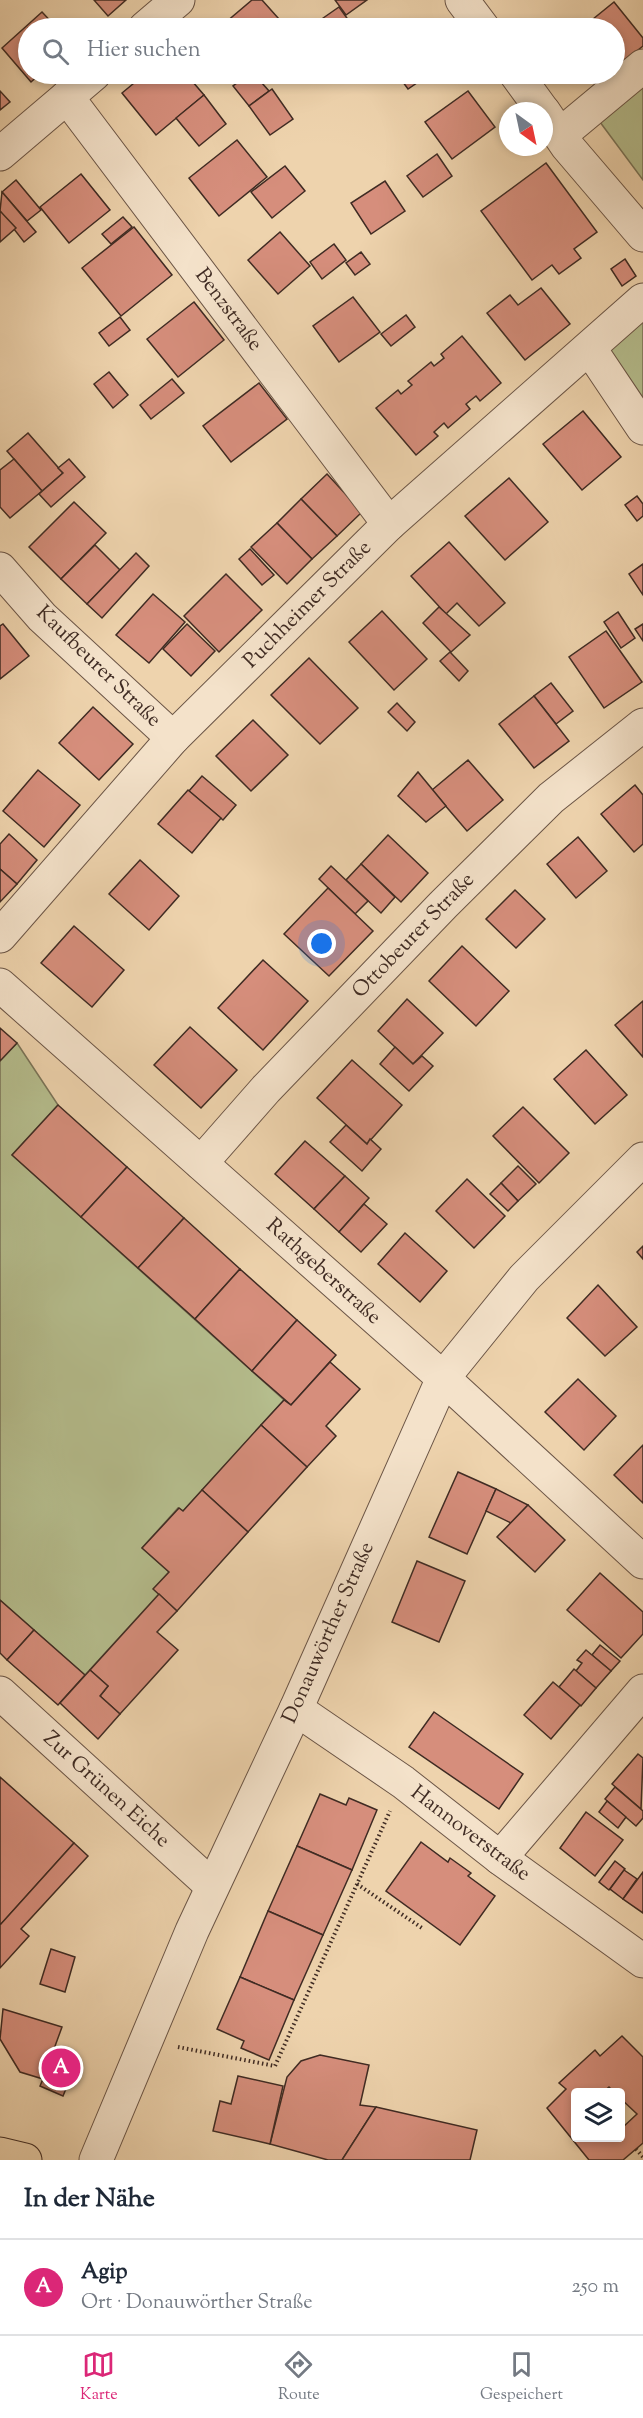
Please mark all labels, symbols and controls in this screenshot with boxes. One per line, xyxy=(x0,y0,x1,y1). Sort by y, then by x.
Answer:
search box xyxy=(18,18,625,84)
icon: search xyxy=(39,35,72,68)
text: Hier suchen xyxy=(87,35,201,67)
north arrow xyxy=(499,102,553,156)
street label: Benzstraße xyxy=(187,262,269,358)
street label: Puchheimer Straße xyxy=(237,534,379,676)
street label: Kaufbeurer Straße xyxy=(29,599,167,735)
street label: Ottobeurer Straße xyxy=(346,866,482,1006)
your location xyxy=(307,929,336,958)
street label: Rathgeberstraße xyxy=(259,1212,387,1332)
street label: Donauwörther Straße xyxy=(275,1537,383,1729)
street label: Zur Grünen Eiche xyxy=(36,1725,176,1855)
street label: Hannoverstraße xyxy=(404,1779,536,1889)
pin: A xyxy=(42,2046,80,2090)
map controls xyxy=(571,2088,625,2142)
button: layers xyxy=(571,2088,625,2142)
text: In der Nähe xyxy=(24,2181,155,2218)
text: Agip xyxy=(81,2257,128,2289)
text: A xyxy=(35,2273,52,2302)
text: 250 m xyxy=(571,2273,619,2302)
text: Ort · Donauwörther Straße xyxy=(81,2289,313,2318)
tab: Karte xyxy=(80,2348,118,2407)
tab: Route xyxy=(278,2348,320,2407)
tab: Gespeichert xyxy=(480,2348,563,2407)

